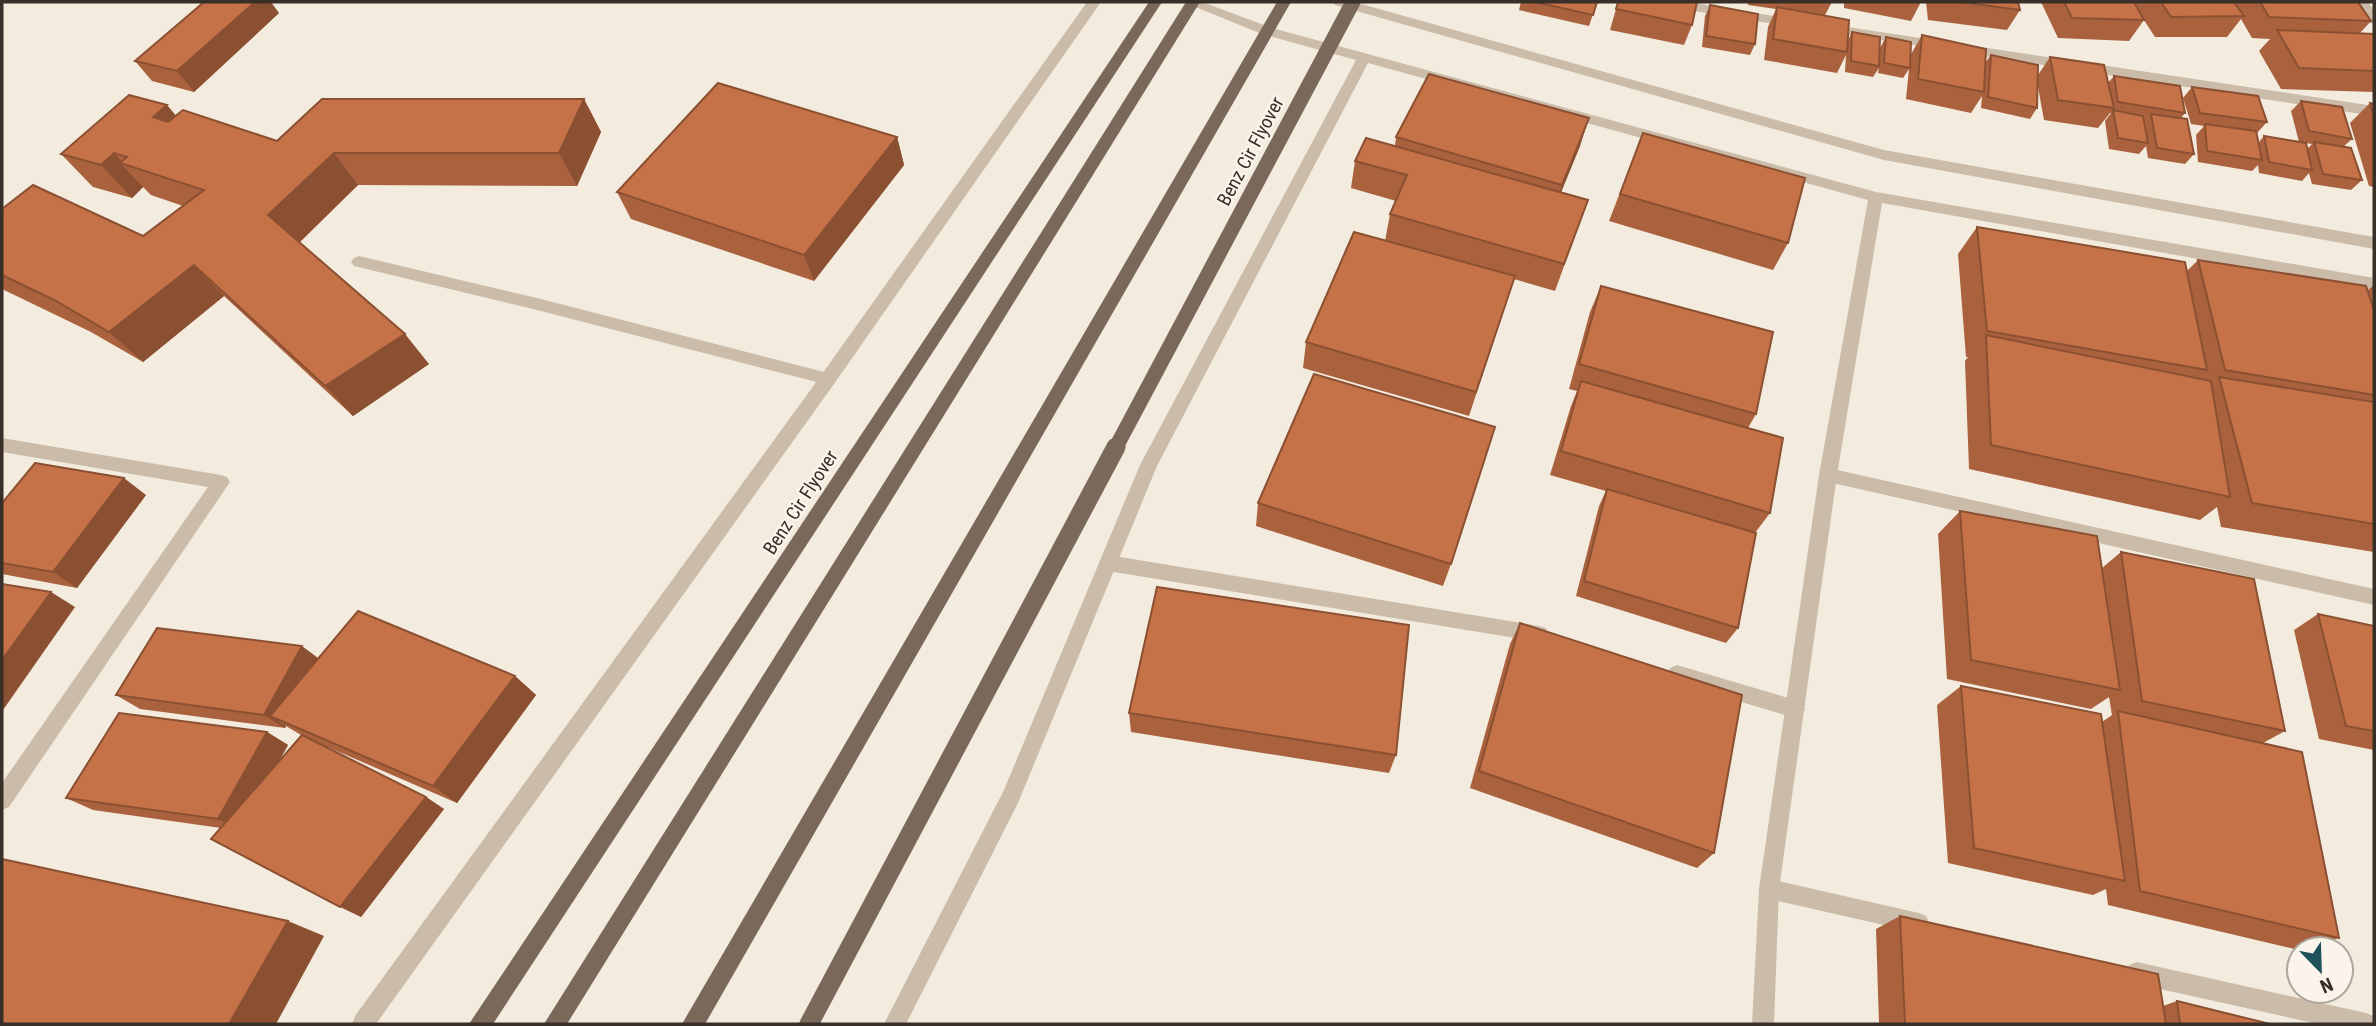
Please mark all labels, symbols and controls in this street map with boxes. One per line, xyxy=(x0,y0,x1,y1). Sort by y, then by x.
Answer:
street label: Benz Cir Flyover xyxy=(1212,93,1289,210)
street label: Benz Cir Flyover xyxy=(758,446,843,559)
north arrow xyxy=(2285,935,2355,1005)
text: N xyxy=(2317,972,2336,998)

